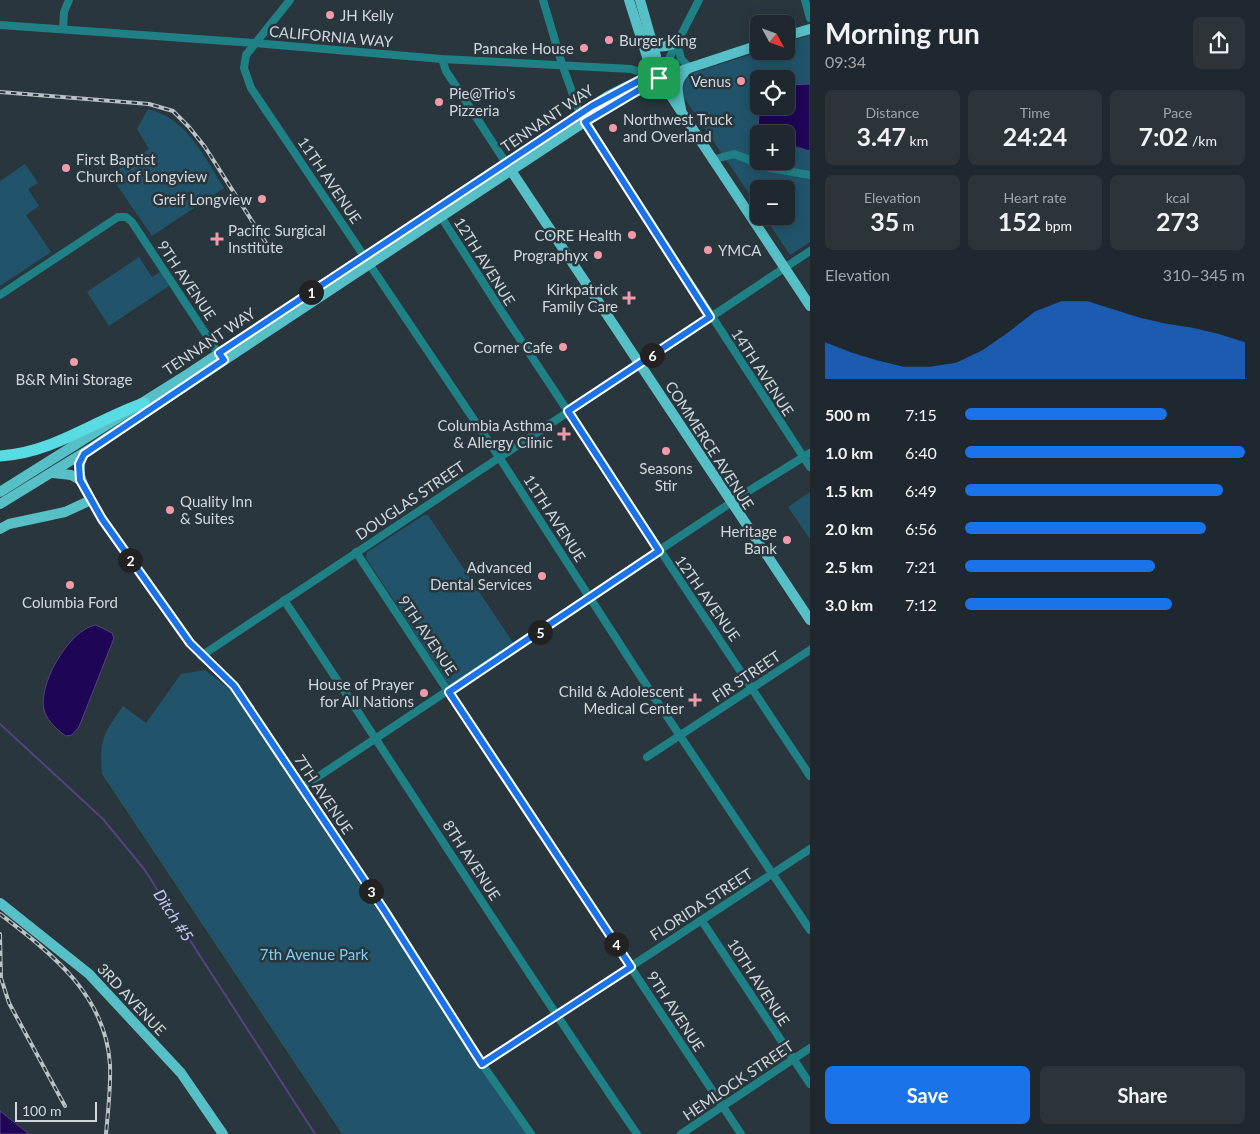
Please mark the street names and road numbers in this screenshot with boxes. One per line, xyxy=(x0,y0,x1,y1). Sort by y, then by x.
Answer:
street label: CALIFORNIA WAY xyxy=(268,22,394,50)
street label: TENNANT WAY xyxy=(497,80,597,156)
street label: 11TH AVENUE xyxy=(294,133,366,227)
street label: 12TH AVENUE xyxy=(451,214,519,308)
street label: 9TH AVENUE xyxy=(154,237,220,323)
street label: TENNANT WAY xyxy=(159,303,259,379)
street label: 14TH AVENUE xyxy=(728,325,798,419)
street label: COMMERCE AVENUE xyxy=(662,378,758,512)
street label: DOUGLAS STREET xyxy=(352,457,468,543)
street label: 11TH AVENUE xyxy=(520,471,590,565)
street label: 12TH AVENUE xyxy=(672,552,744,644)
street label: 9TH AVENUE xyxy=(395,592,461,678)
street label: FIR STREET xyxy=(708,647,784,705)
street label: 7TH AVENUE xyxy=(291,751,357,837)
street label: 8TH AVENUE xyxy=(439,817,505,903)
street label: FLORIDA STREET xyxy=(646,864,756,944)
street label: 10TH AVENUE xyxy=(724,935,794,1029)
street label: 3RD AVENUE xyxy=(94,959,170,1039)
street label: 9TH AVENUE xyxy=(643,968,709,1054)
street label: HEMLOCK STREET xyxy=(679,1036,797,1124)

